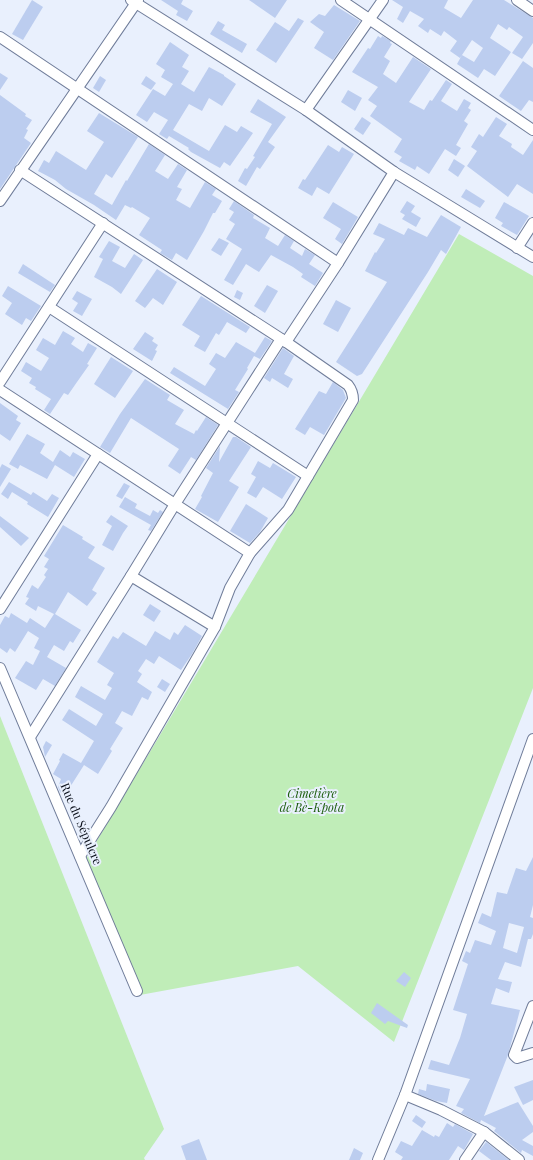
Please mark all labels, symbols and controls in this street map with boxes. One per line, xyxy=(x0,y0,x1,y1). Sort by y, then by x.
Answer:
street label: Rue du Sépulcre xyxy=(57,780,106,867)
park label: Cimetière de Bè-Kpota xyxy=(280,785,344,815)

